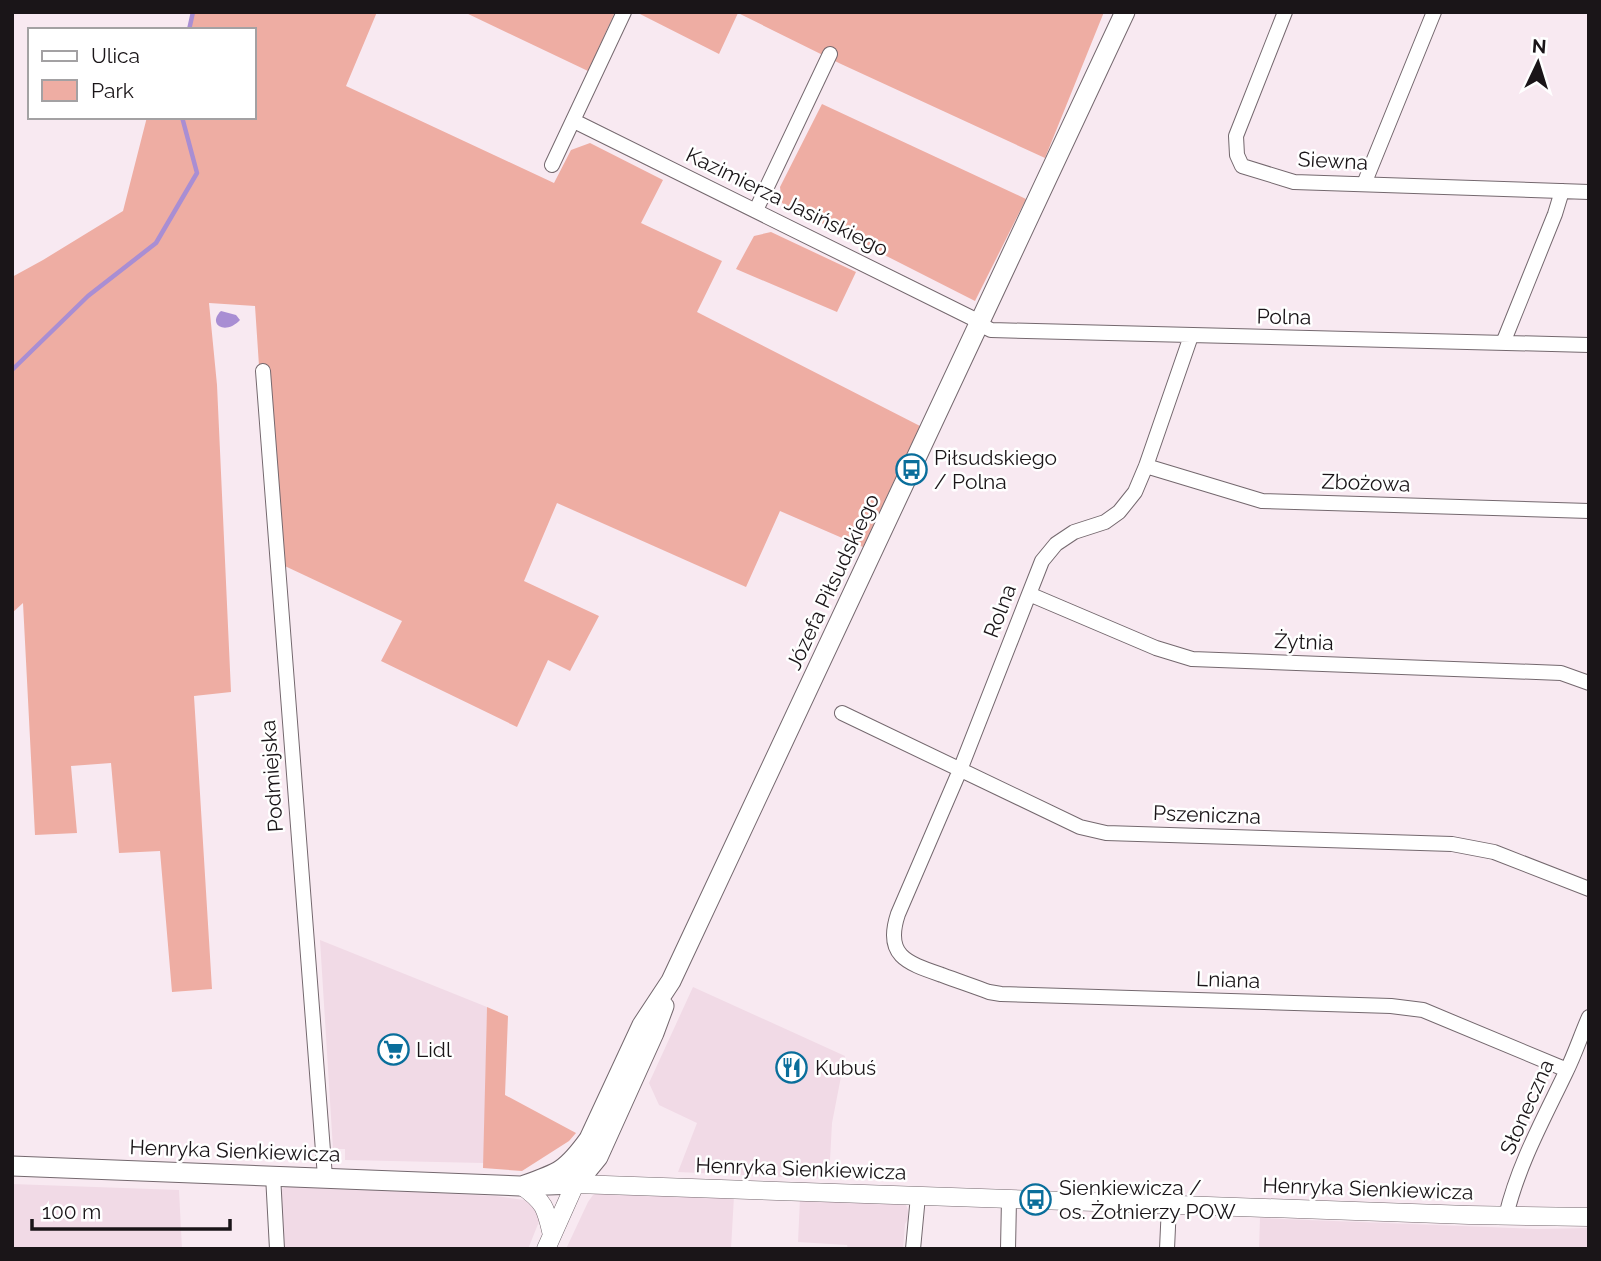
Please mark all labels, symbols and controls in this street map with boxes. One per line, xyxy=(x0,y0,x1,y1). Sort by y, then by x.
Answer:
legend xyxy=(28,28,256,119)
north arrow xyxy=(1503,28,1573,98)
text: N xyxy=(1531,35,1547,58)
text: Ulica xyxy=(91,43,140,68)
text: Park xyxy=(91,78,134,103)
street label: Kazimierza Jasińskiego xyxy=(682,142,892,261)
street label: Siewna xyxy=(1297,146,1369,175)
street label: Polna xyxy=(1256,304,1312,329)
place label: Piłsudskiego / Polna xyxy=(934,445,1057,494)
bus stop icon: Piłsudskiego / Polna xyxy=(894,453,928,487)
street label: Zbożowa xyxy=(1321,468,1411,497)
street label: Józefa Piłsudskiego xyxy=(781,490,884,674)
street label: Rolna xyxy=(978,581,1021,641)
street label: Żytnia xyxy=(1274,628,1334,655)
street label: Podmiejska xyxy=(255,719,288,833)
street label: Pszeniczna xyxy=(1153,800,1261,829)
street label: Lniana xyxy=(1195,966,1261,993)
supermarket icon: Lidl xyxy=(376,1033,410,1067)
place label: Lidl xyxy=(416,1037,452,1062)
restaurant icon: Kubuś xyxy=(775,1051,809,1085)
place label: Kubuś xyxy=(815,1055,876,1080)
street label: Słoneczna xyxy=(1494,1055,1559,1158)
street label: Henryka Sienkiewicza xyxy=(129,1134,341,1167)
street label: Henryka Sienkiewicza xyxy=(695,1152,907,1185)
street label: Henryka Sienkiewicza xyxy=(1262,1172,1474,1205)
place label: Sienkiewicza / os. Żołnierzy POW xyxy=(1059,1175,1236,1224)
bus stop icon: Sienkiewicza / os. Żołnierzy POW xyxy=(1019,1183,1053,1217)
scale bar xyxy=(32,1188,229,1232)
text: 100 m xyxy=(42,1199,101,1224)

